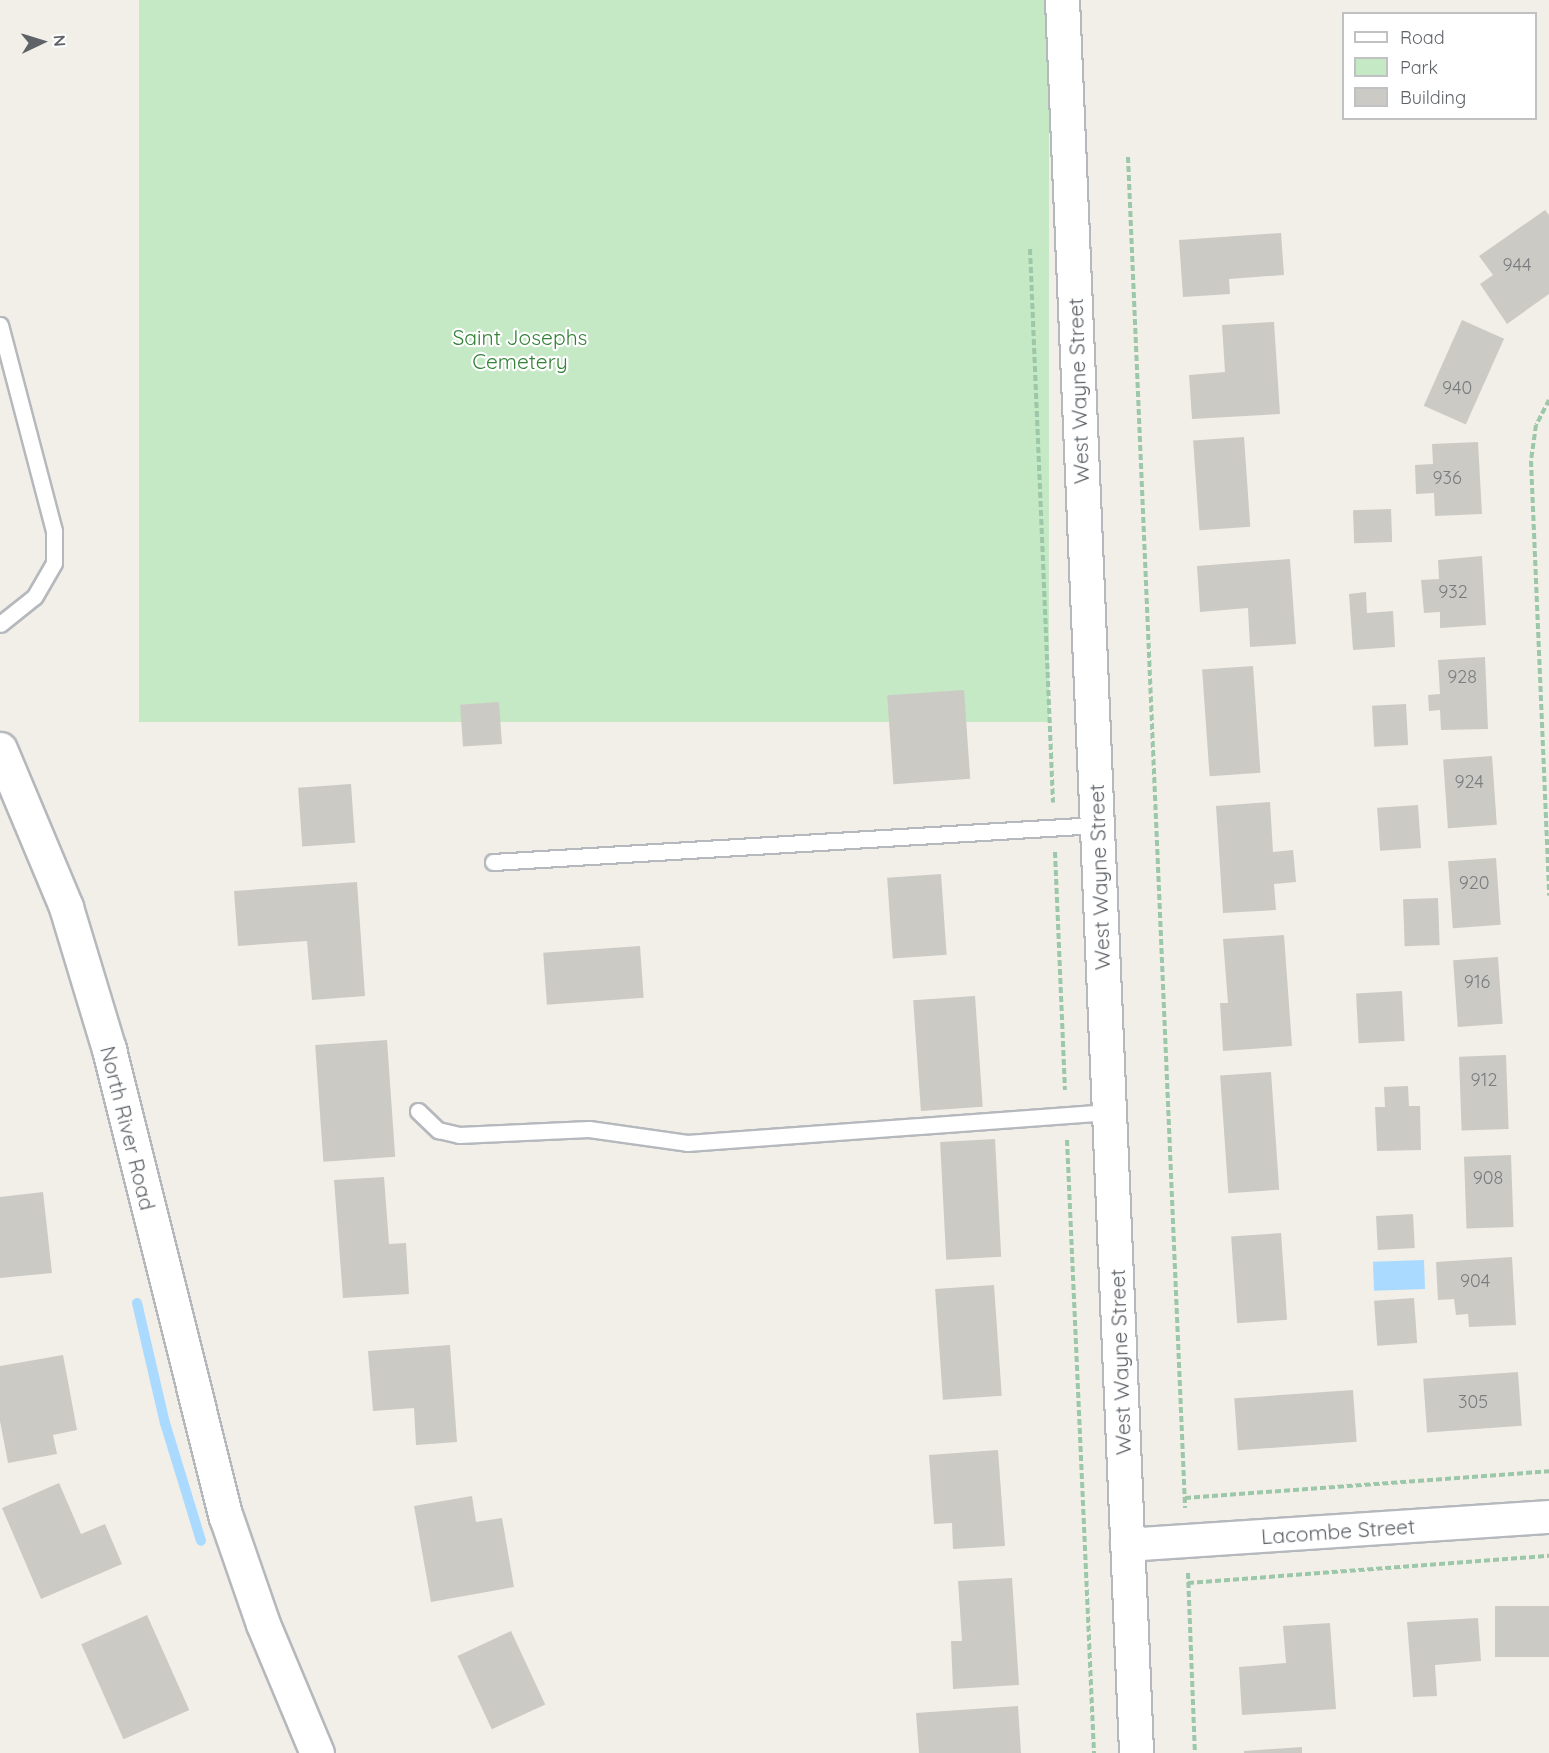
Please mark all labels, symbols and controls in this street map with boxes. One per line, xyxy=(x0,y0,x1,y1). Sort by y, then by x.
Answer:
north arrow xyxy=(12,12,72,72)
legend xyxy=(1342,12,1537,120)
text: Road xyxy=(1400,26,1445,49)
text: N xyxy=(50,34,70,47)
text: Park xyxy=(1400,56,1438,79)
text: Building xyxy=(1400,86,1466,109)
house number: 944 xyxy=(1502,254,1532,276)
street label: West Wayne Street xyxy=(1062,297,1094,485)
park label: Saint Josephs Cemetery xyxy=(453,324,587,374)
house number: 940 xyxy=(1442,377,1472,399)
house number: 936 xyxy=(1432,467,1462,489)
house number: 932 xyxy=(1438,581,1468,603)
house number: 928 xyxy=(1447,666,1477,688)
house number: 924 xyxy=(1454,771,1484,793)
street label: West Wayne Street xyxy=(1083,783,1115,971)
house number: 920 xyxy=(1459,872,1489,894)
house number: 916 xyxy=(1464,971,1490,993)
street label: North River Road xyxy=(95,1043,161,1213)
house number: 912 xyxy=(1471,1069,1497,1091)
house number: 908 xyxy=(1473,1167,1503,1189)
street label: West Wayne Street xyxy=(1104,1268,1136,1456)
house number: 904 xyxy=(1460,1270,1490,1292)
house number: 305 xyxy=(1458,1391,1488,1413)
street label: Lacombe Street xyxy=(1260,1513,1416,1549)

